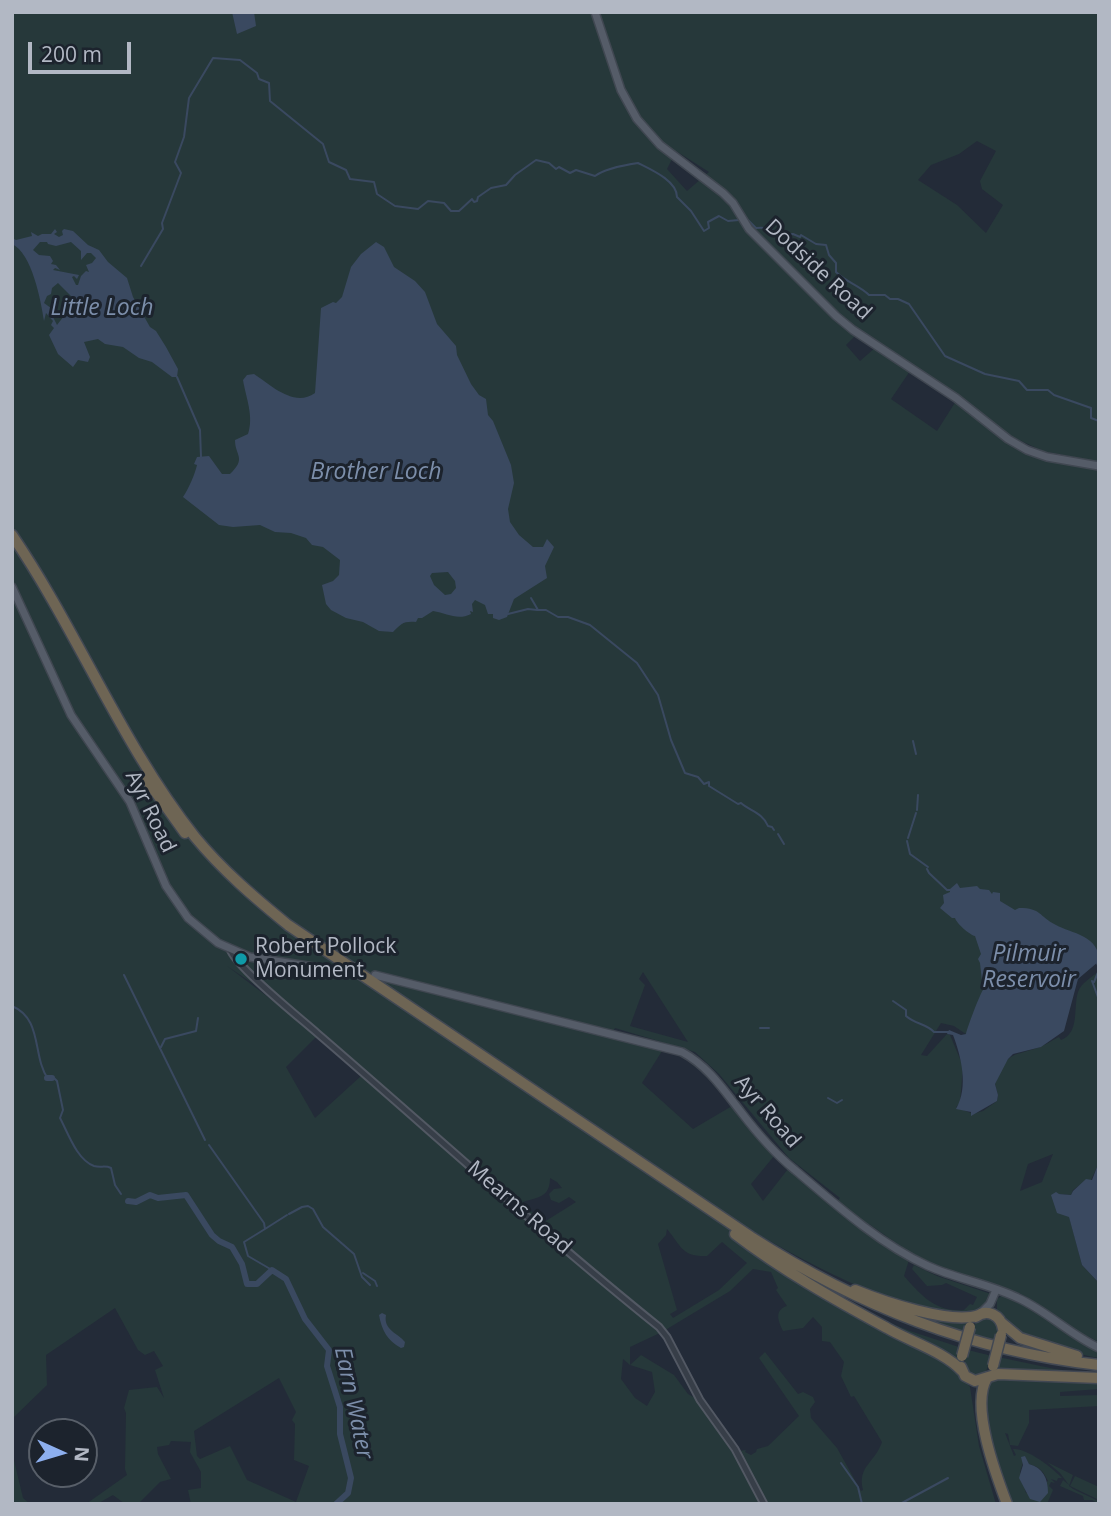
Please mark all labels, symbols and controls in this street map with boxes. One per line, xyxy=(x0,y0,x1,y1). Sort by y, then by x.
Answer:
scale bar xyxy=(32,28,135,72)
text: 200 m xyxy=(41,40,102,68)
street label: Dodside Road xyxy=(760,214,876,326)
water label: Little Loch xyxy=(51,294,153,322)
water label: Brother Loch xyxy=(311,458,441,486)
street label: Ayr Road xyxy=(119,767,181,857)
place label: Robert Pollock Monument xyxy=(255,934,396,984)
water label: Pilmuir Reservoir xyxy=(982,940,1076,994)
marker: Robert Pollock Monument xyxy=(233,951,249,967)
street label: Ayr Road xyxy=(729,1071,805,1153)
street label: Mearns Road xyxy=(462,1156,576,1260)
water label: Earn Water xyxy=(328,1344,378,1462)
north arrow xyxy=(28,1418,98,1488)
text: N xyxy=(68,1446,95,1463)

